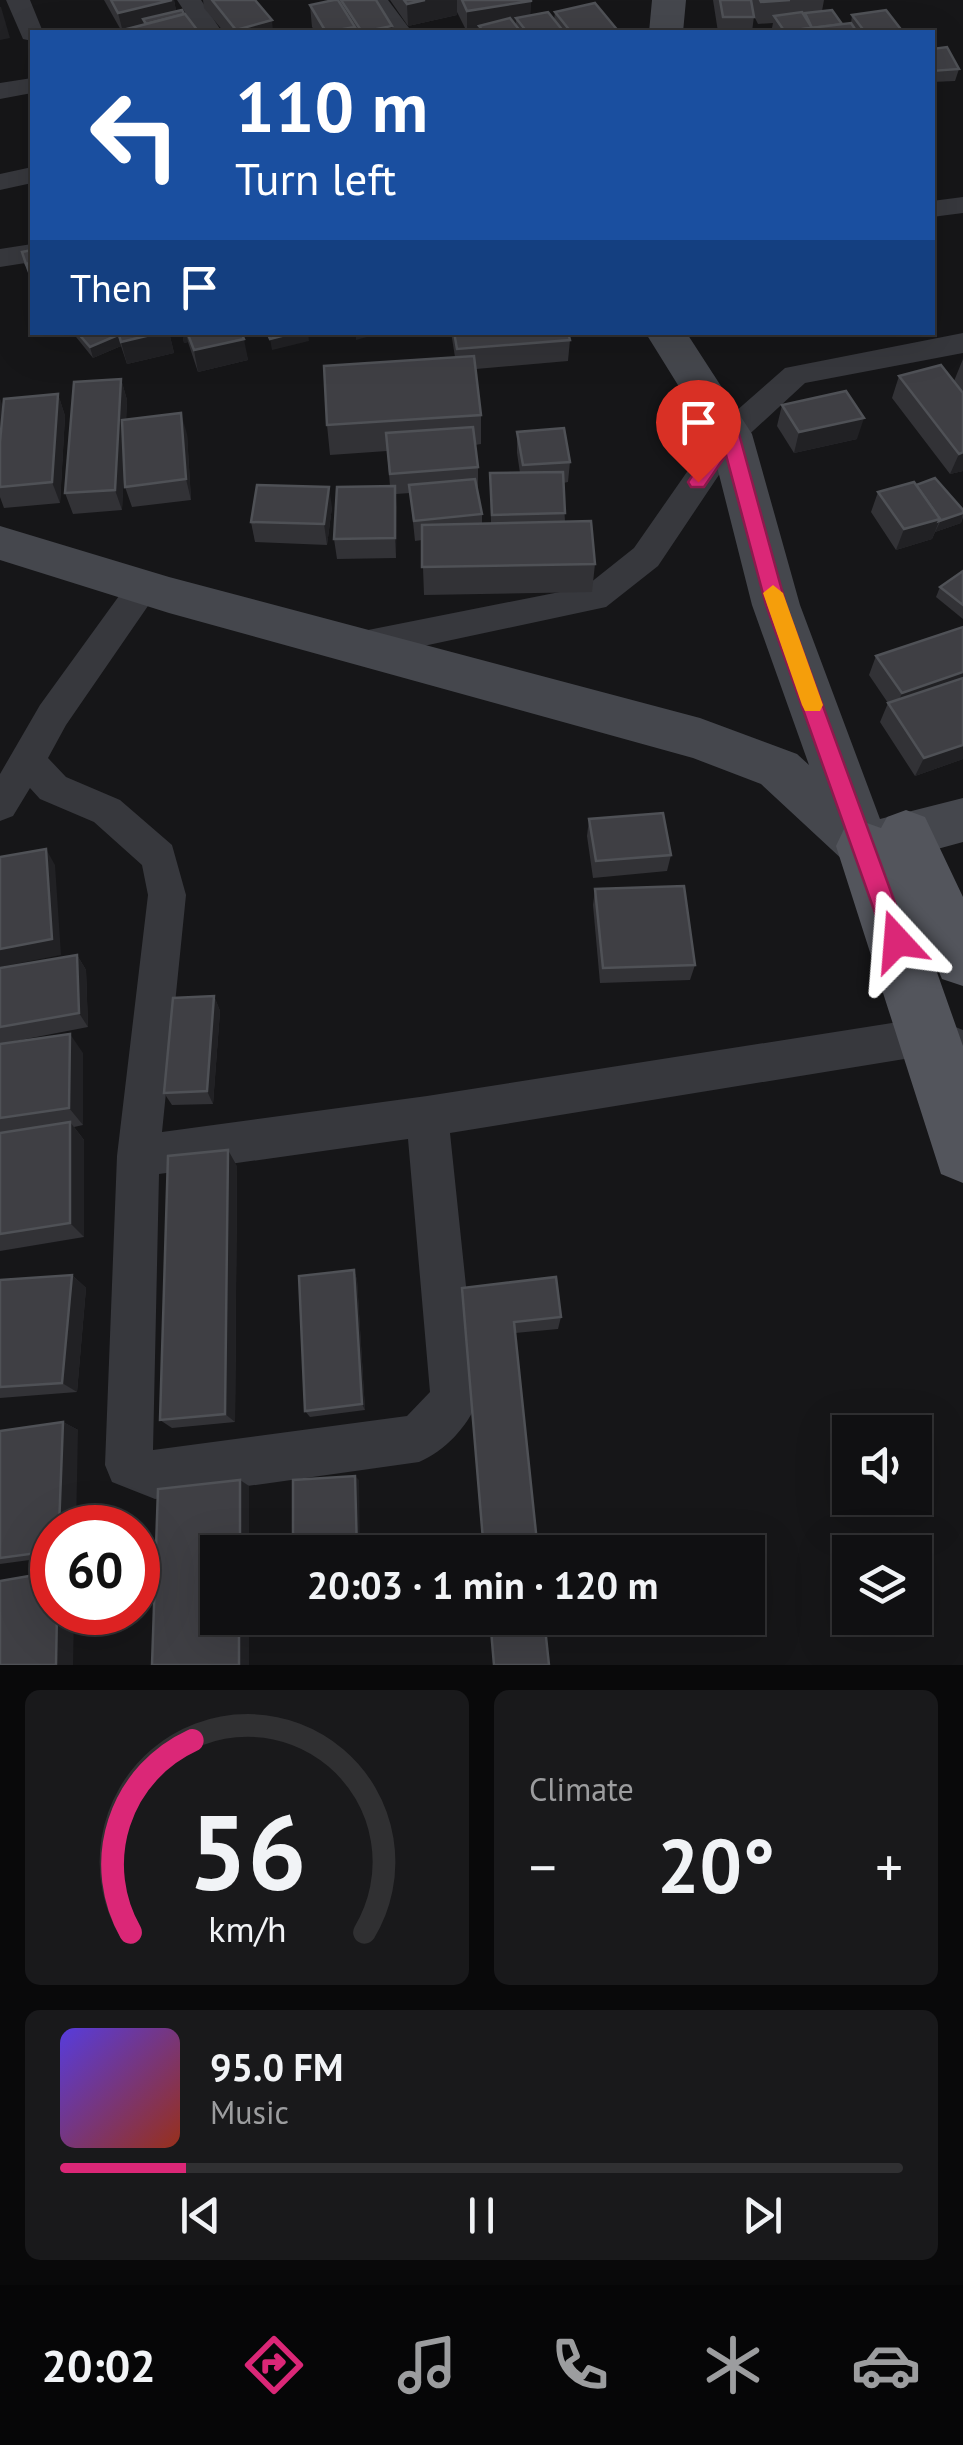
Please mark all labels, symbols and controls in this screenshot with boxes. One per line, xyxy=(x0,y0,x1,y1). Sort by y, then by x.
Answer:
text: 110 m xyxy=(235,61,428,151)
icon: left xyxy=(70,70,200,200)
text: Turn left xyxy=(235,149,396,207)
icon: arrive xyxy=(172,260,227,315)
text: Then xyxy=(70,263,152,312)
pin xyxy=(656,380,741,483)
icon: arrive xyxy=(671,395,726,450)
position arrow xyxy=(845,889,949,993)
map controls xyxy=(832,1415,932,1635)
button: sound xyxy=(832,1415,932,1515)
speed limit sign: 60 xyxy=(30,1505,160,1635)
button: layers xyxy=(832,1535,932,1635)
text: 20:03 · 1 min · 120 m xyxy=(307,1560,658,1609)
text: Climate xyxy=(529,1768,634,1810)
text: 56 xyxy=(188,1784,306,1919)
text: 20° xyxy=(657,1817,775,1914)
text: − xyxy=(529,1831,557,1902)
text: + xyxy=(875,1831,903,1902)
text: km/h xyxy=(208,1906,286,1952)
text: 95.0 FM xyxy=(210,2042,343,2091)
text: Music xyxy=(210,2091,289,2133)
icon: previous xyxy=(173,2188,228,2243)
icon: pause xyxy=(454,2188,509,2243)
icon: next xyxy=(735,2188,790,2243)
icon: directions xyxy=(239,2330,309,2400)
icon: music xyxy=(392,2330,462,2400)
icon: phone xyxy=(545,2330,615,2400)
icon: climate xyxy=(698,2330,768,2400)
icon: car xyxy=(851,2330,921,2400)
text: 20:02 xyxy=(42,2336,156,2394)

